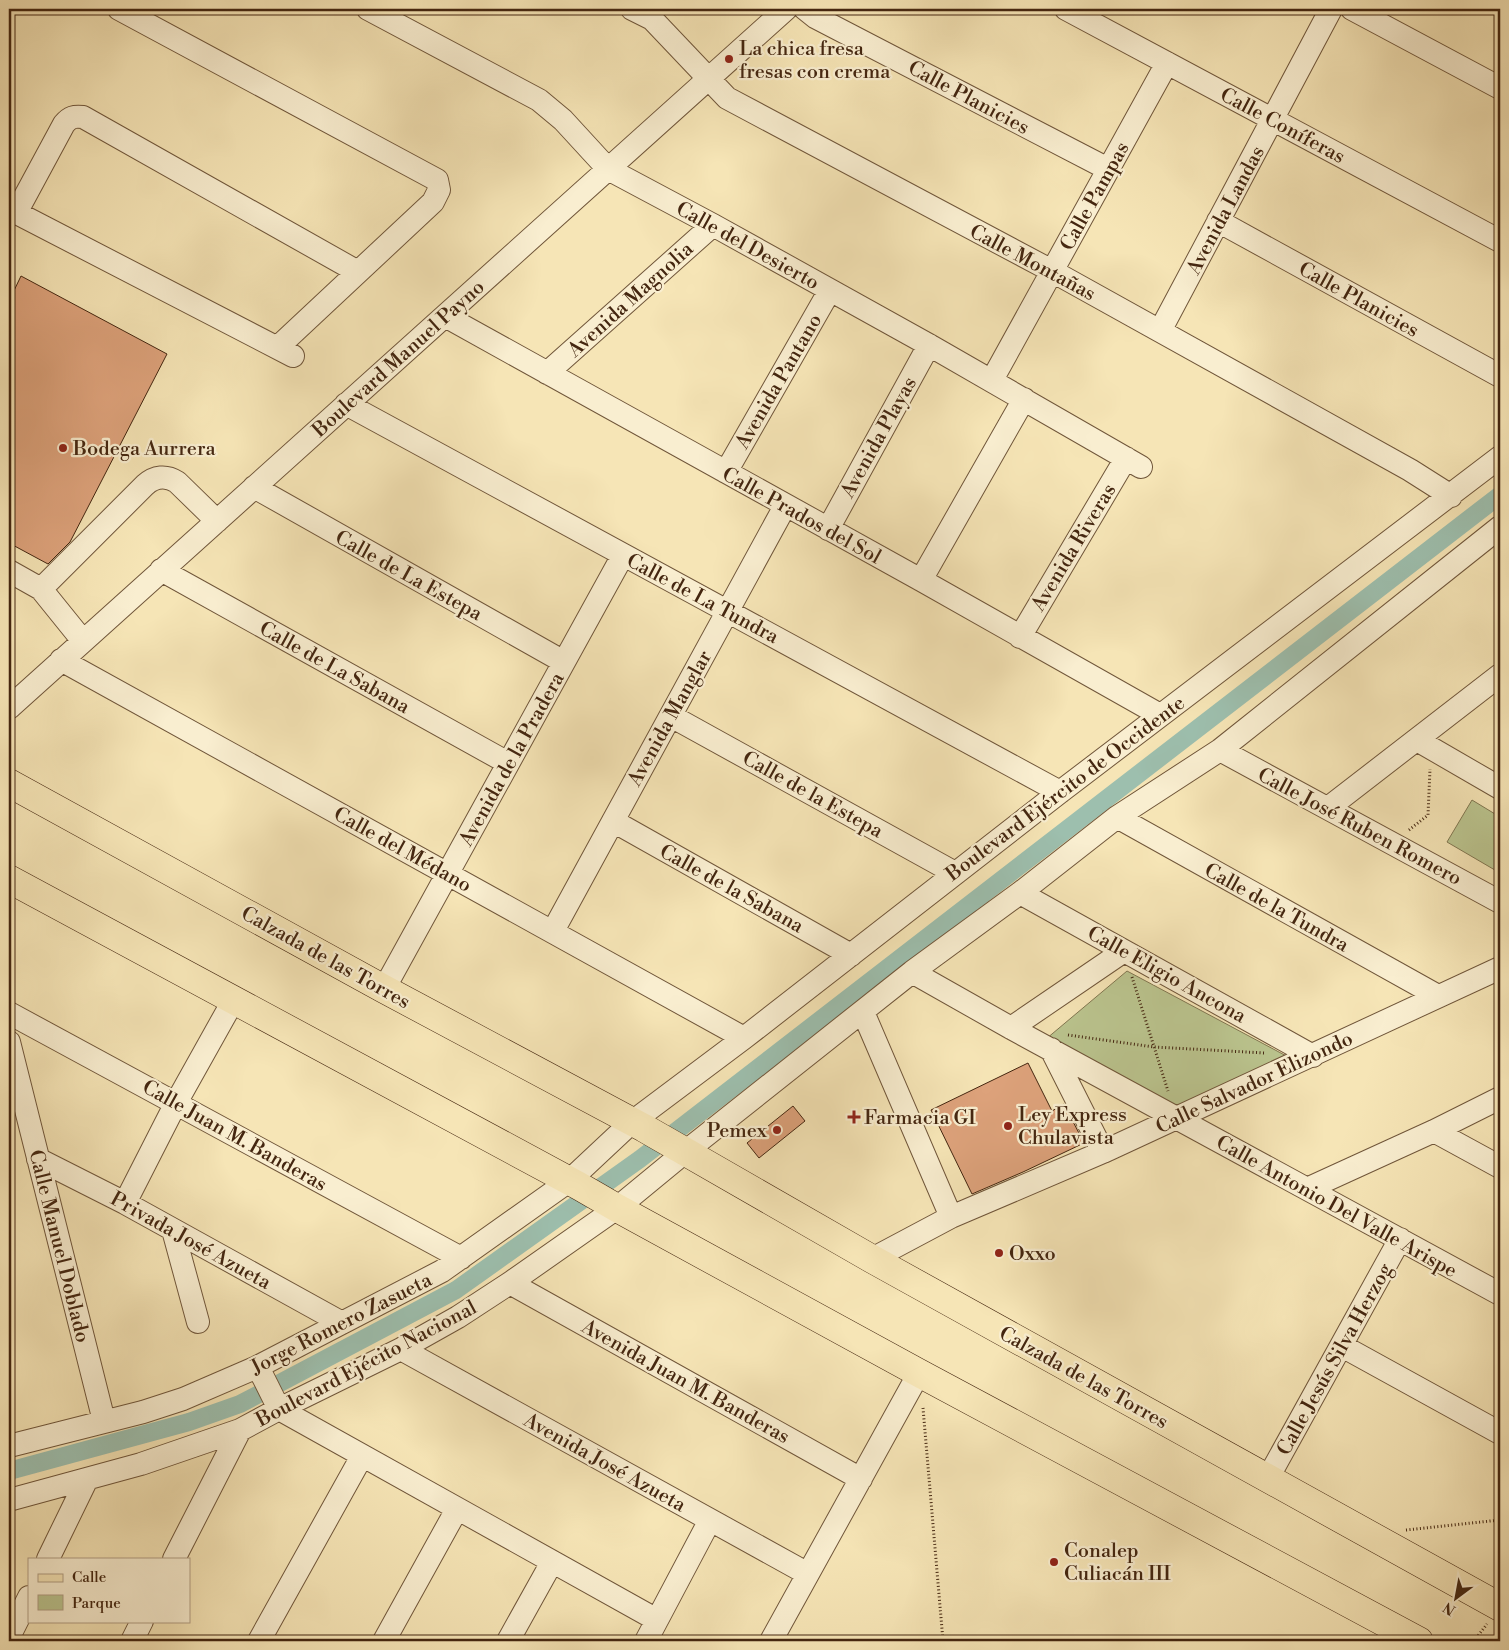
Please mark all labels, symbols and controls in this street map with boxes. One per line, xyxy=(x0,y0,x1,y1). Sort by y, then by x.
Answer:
place label: La chica fresa fresas con crema xyxy=(739,37,891,85)
marker: La chica fresa fresas con crema xyxy=(723,53,735,65)
street label: Calle Planicies xyxy=(903,56,1033,141)
street label: Calle Coníferas xyxy=(1216,83,1349,170)
street label: Calle Pampas xyxy=(1055,138,1135,256)
street label: Avenida Landas xyxy=(1181,142,1271,280)
street label: Calle del Desierto xyxy=(671,197,823,296)
street label: Calle Montañas xyxy=(965,220,1100,307)
street label: Avenida Magnolia xyxy=(562,237,700,364)
street label: Calle Planicies xyxy=(1294,257,1423,344)
street label: Boulevard Manuel Payno xyxy=(307,275,490,444)
street label: Avenida Pantano xyxy=(730,310,828,455)
street label: Avenida Playas xyxy=(835,373,923,504)
place label: Bodega Aurrera xyxy=(72,437,216,462)
marker: Bodega Aurrera xyxy=(57,442,69,454)
street label: Calle Prados del Sol xyxy=(717,462,885,570)
street label: Avenida Riveras xyxy=(1026,480,1122,617)
street label: Calle de La Estepa xyxy=(330,526,487,628)
street label: Calle de La Tundra xyxy=(622,549,783,650)
street label: Calle de La Sabana xyxy=(255,617,415,720)
street label: Avenida Manglar xyxy=(622,646,718,792)
street label: Avenida de la Pradera xyxy=(454,668,571,852)
street label: Boulevard Ejército de Occidente xyxy=(941,691,1190,888)
street label: Calle de la Estepa xyxy=(738,746,888,845)
street label: Calle José Ruben Romero xyxy=(1253,763,1466,892)
street label: Calle del Médano xyxy=(329,802,476,899)
street label: Calle de la Sabana xyxy=(655,839,808,940)
street label: Calle de la Tundra xyxy=(1200,858,1354,959)
street label: Calzada de las Torres xyxy=(236,901,414,1015)
street label: Calle Eligio Ancona xyxy=(1083,921,1251,1030)
street label: Calle Salvador Elizondo xyxy=(1152,1027,1357,1140)
street label: Calle Juan M. Banderas xyxy=(138,1075,331,1198)
place label: Ley Express Chulavista xyxy=(1018,1103,1127,1151)
place label: Farmacia GI xyxy=(864,1106,976,1131)
marker: Farmacia GI xyxy=(848,1111,860,1123)
place label: Pemex xyxy=(707,1119,768,1144)
marker: Ley Express Chulavista xyxy=(1002,1120,1014,1132)
marker: Pemex xyxy=(771,1124,783,1136)
street label: Calle Antonio Del Valle Arispe xyxy=(1211,1131,1461,1284)
street label: Calle Manuel Doblado xyxy=(22,1147,95,1345)
street label: Privada José Azueta xyxy=(105,1187,276,1296)
place label: Oxxo xyxy=(1009,1242,1056,1267)
marker: Oxxo xyxy=(993,1247,1005,1259)
street label: Calle Jesús Silva Herzog xyxy=(1272,1259,1399,1460)
street label: Jorge Romero Zasueta xyxy=(246,1267,437,1381)
street label: Boulevard Ejécito Nacional xyxy=(251,1295,481,1434)
street label: Avenida Juan M. Banderas xyxy=(576,1314,794,1450)
street label: Calzada de las Torres xyxy=(994,1321,1172,1435)
street label: Avenida José Azueta xyxy=(518,1408,691,1519)
place label: Conalep Culiacán III xyxy=(1064,1539,1171,1587)
marker: Conalep Culiacán III xyxy=(1048,1556,1060,1568)
legend xyxy=(28,1558,190,1622)
text: Calle xyxy=(72,1568,106,1587)
north arrow xyxy=(1432,1572,1482,1622)
text: Parque xyxy=(72,1594,121,1613)
text: N xyxy=(1440,1598,1459,1619)

